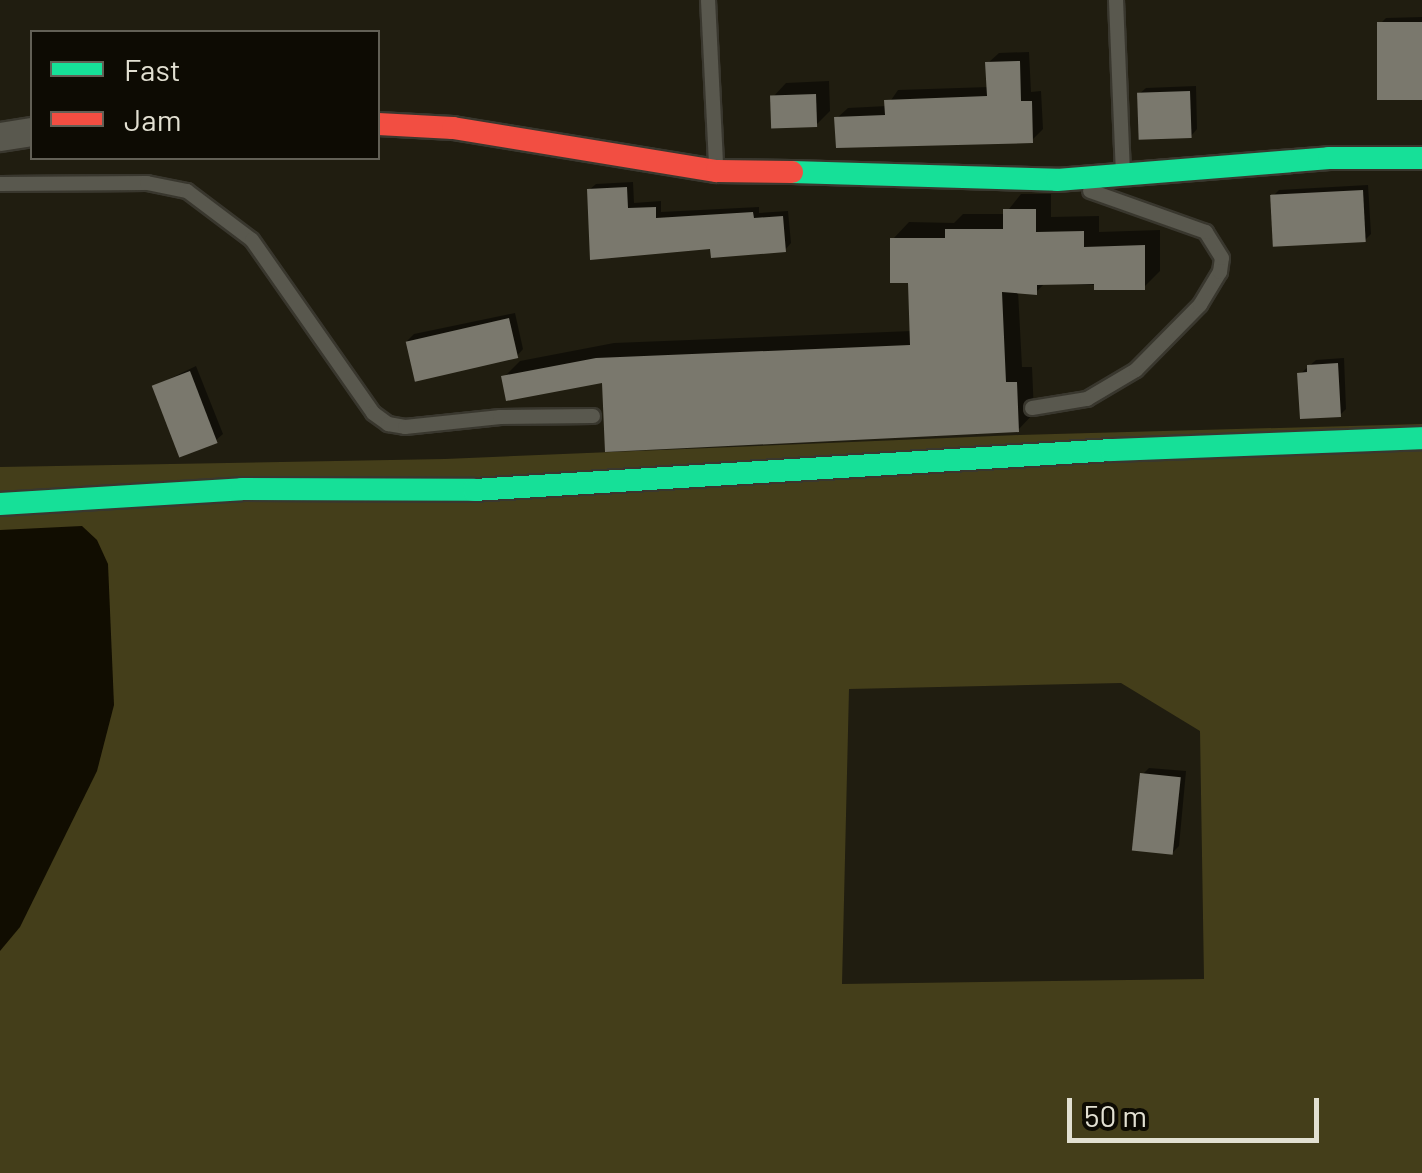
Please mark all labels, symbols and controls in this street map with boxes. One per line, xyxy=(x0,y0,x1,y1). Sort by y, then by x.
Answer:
legend xyxy=(30,30,380,160)
text: Fast xyxy=(124,51,181,87)
text: Jam xyxy=(124,101,181,137)
scale bar xyxy=(1072,1078,1324,1140)
text: 50 m xyxy=(1084,1097,1147,1133)

